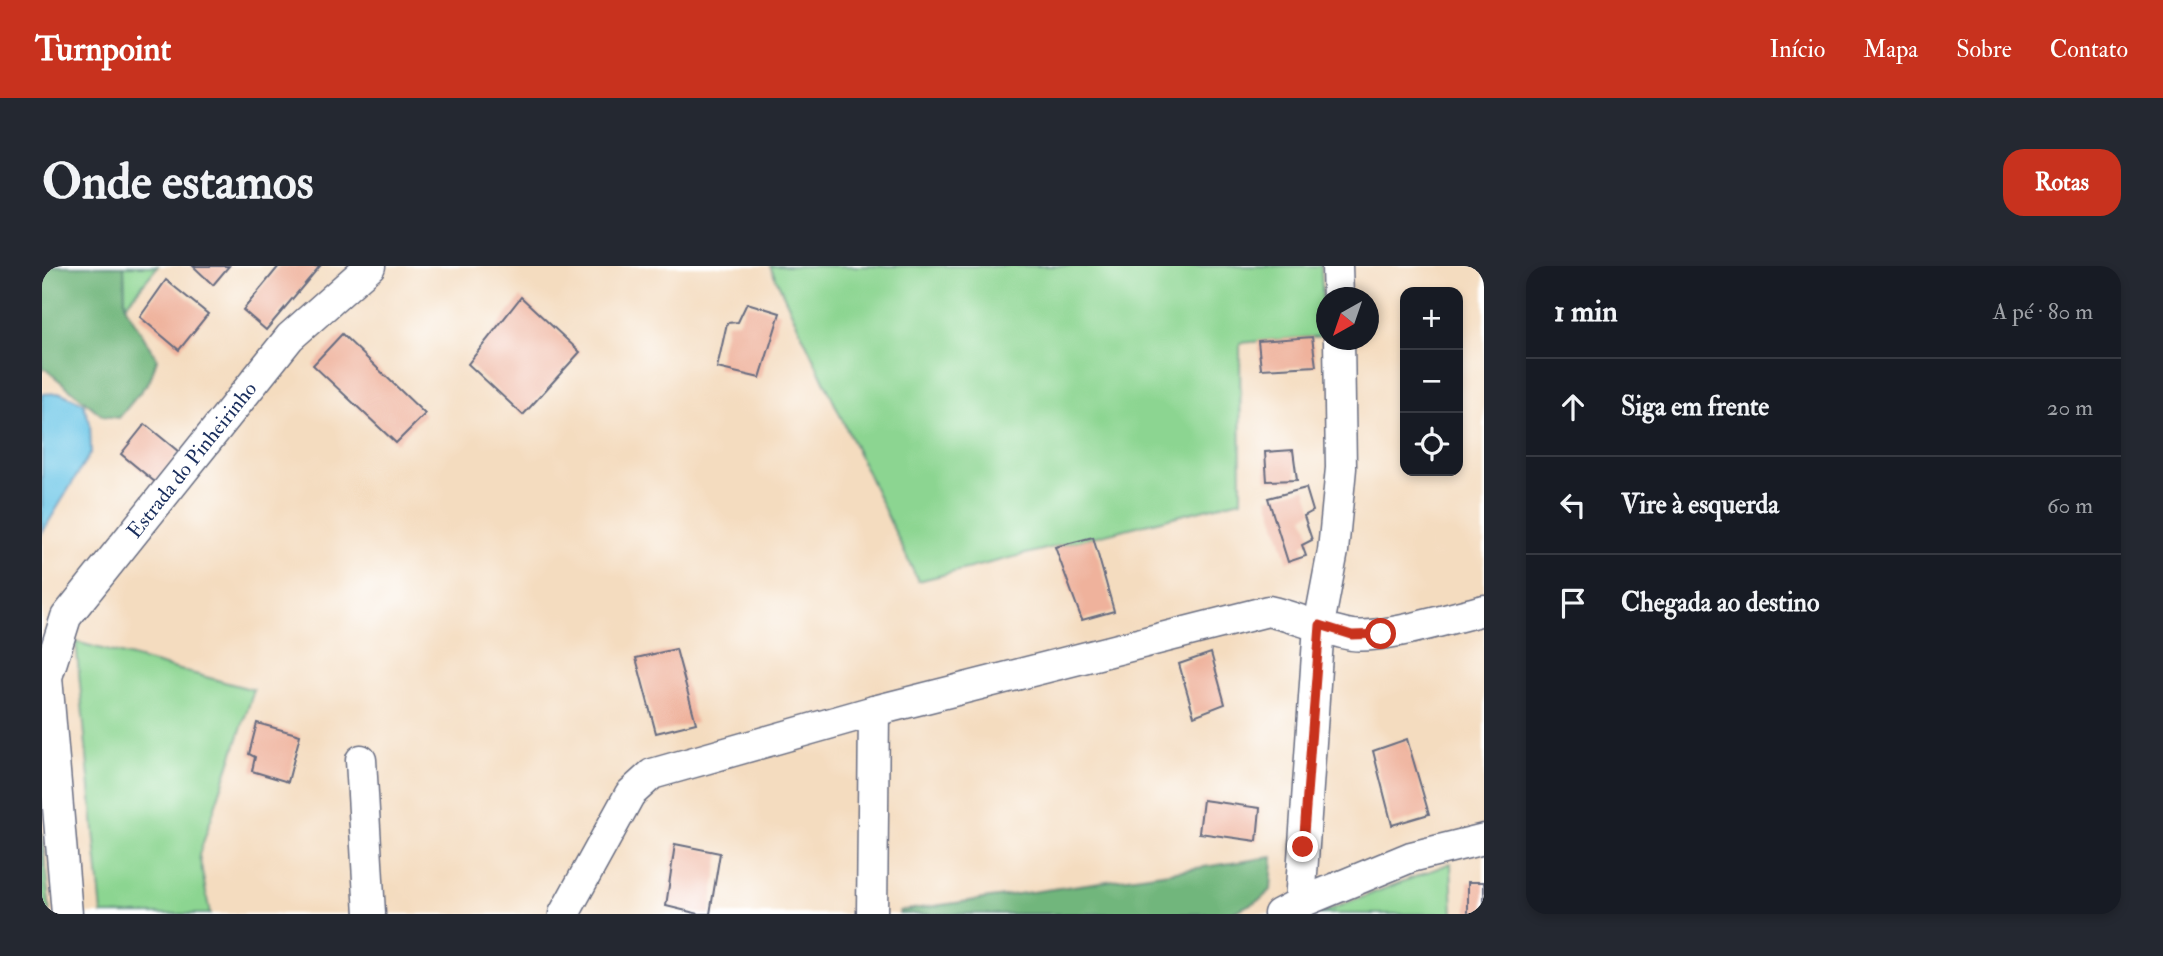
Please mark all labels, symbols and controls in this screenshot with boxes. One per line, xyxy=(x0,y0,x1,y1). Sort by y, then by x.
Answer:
text: Turnpoint xyxy=(35,29,171,70)
text: Início xyxy=(1769,34,1825,65)
text: Mapa xyxy=(1863,34,1918,65)
text: Sobre xyxy=(1956,34,2012,65)
text: Contato xyxy=(2050,34,2128,65)
button: Rotas xyxy=(2003,149,2121,216)
text: Onde estamos xyxy=(42,152,313,213)
north arrow xyxy=(1316,287,1379,350)
map controls xyxy=(1400,287,1463,476)
button: + xyxy=(1400,287,1463,350)
text: 1 min xyxy=(1554,293,1618,330)
text: A pé · 80 m xyxy=(1993,297,2093,326)
button: − xyxy=(1400,350,1463,413)
street label: Estrada do Pinheirinho xyxy=(121,376,263,544)
icon: ahead xyxy=(1554,388,1592,426)
text: Siga em frente xyxy=(1621,391,1769,423)
text: 20 m xyxy=(2047,393,2093,422)
button: locate xyxy=(1400,413,1463,476)
icon: left xyxy=(1554,486,1592,524)
text: Vire à esquerda xyxy=(1621,489,1779,521)
text: 60 m xyxy=(2047,491,2093,520)
icon: arrive xyxy=(1554,584,1592,622)
text: Chegada ao destino xyxy=(1621,587,1819,619)
route start xyxy=(1365,618,1396,649)
route end xyxy=(1287,831,1318,862)

